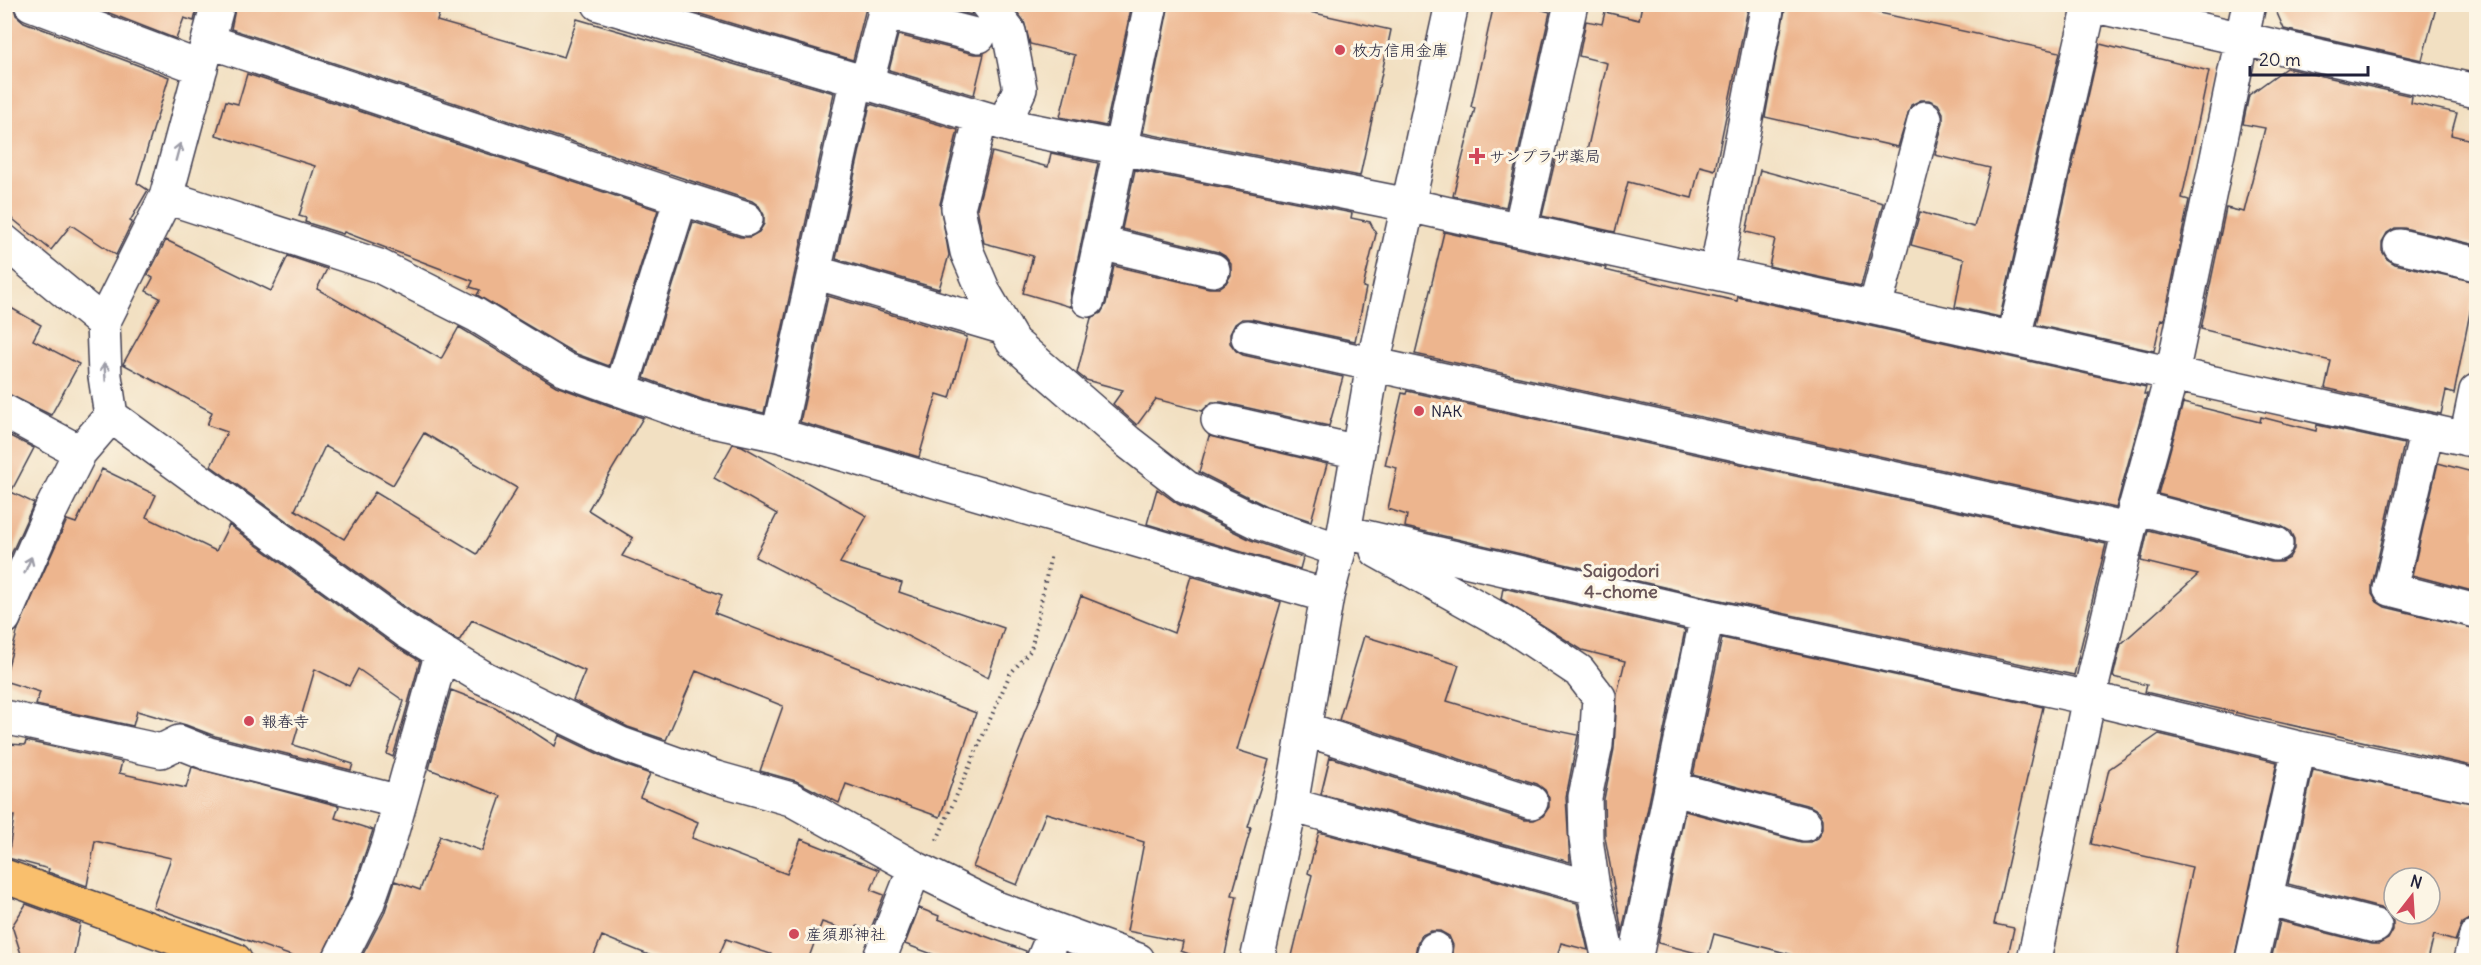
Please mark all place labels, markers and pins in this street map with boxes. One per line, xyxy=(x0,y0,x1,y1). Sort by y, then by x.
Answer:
place label: 枚方信用金庫 xyxy=(1352,40,1448,60)
marker: 枚方信用金庫 xyxy=(1333,43,1347,57)
place label: サンプラザ薬局 xyxy=(1489,146,1601,166)
marker: サンプラザ薬局 xyxy=(1470,149,1484,163)
place label: NAK xyxy=(1431,401,1462,421)
marker: NAK xyxy=(1412,404,1426,418)
place label: 報春寺 xyxy=(261,711,309,731)
marker: 報春寺 xyxy=(242,714,256,728)
place label: 産須那神社 xyxy=(806,924,886,944)
marker: 産須那神社 xyxy=(787,927,801,941)

